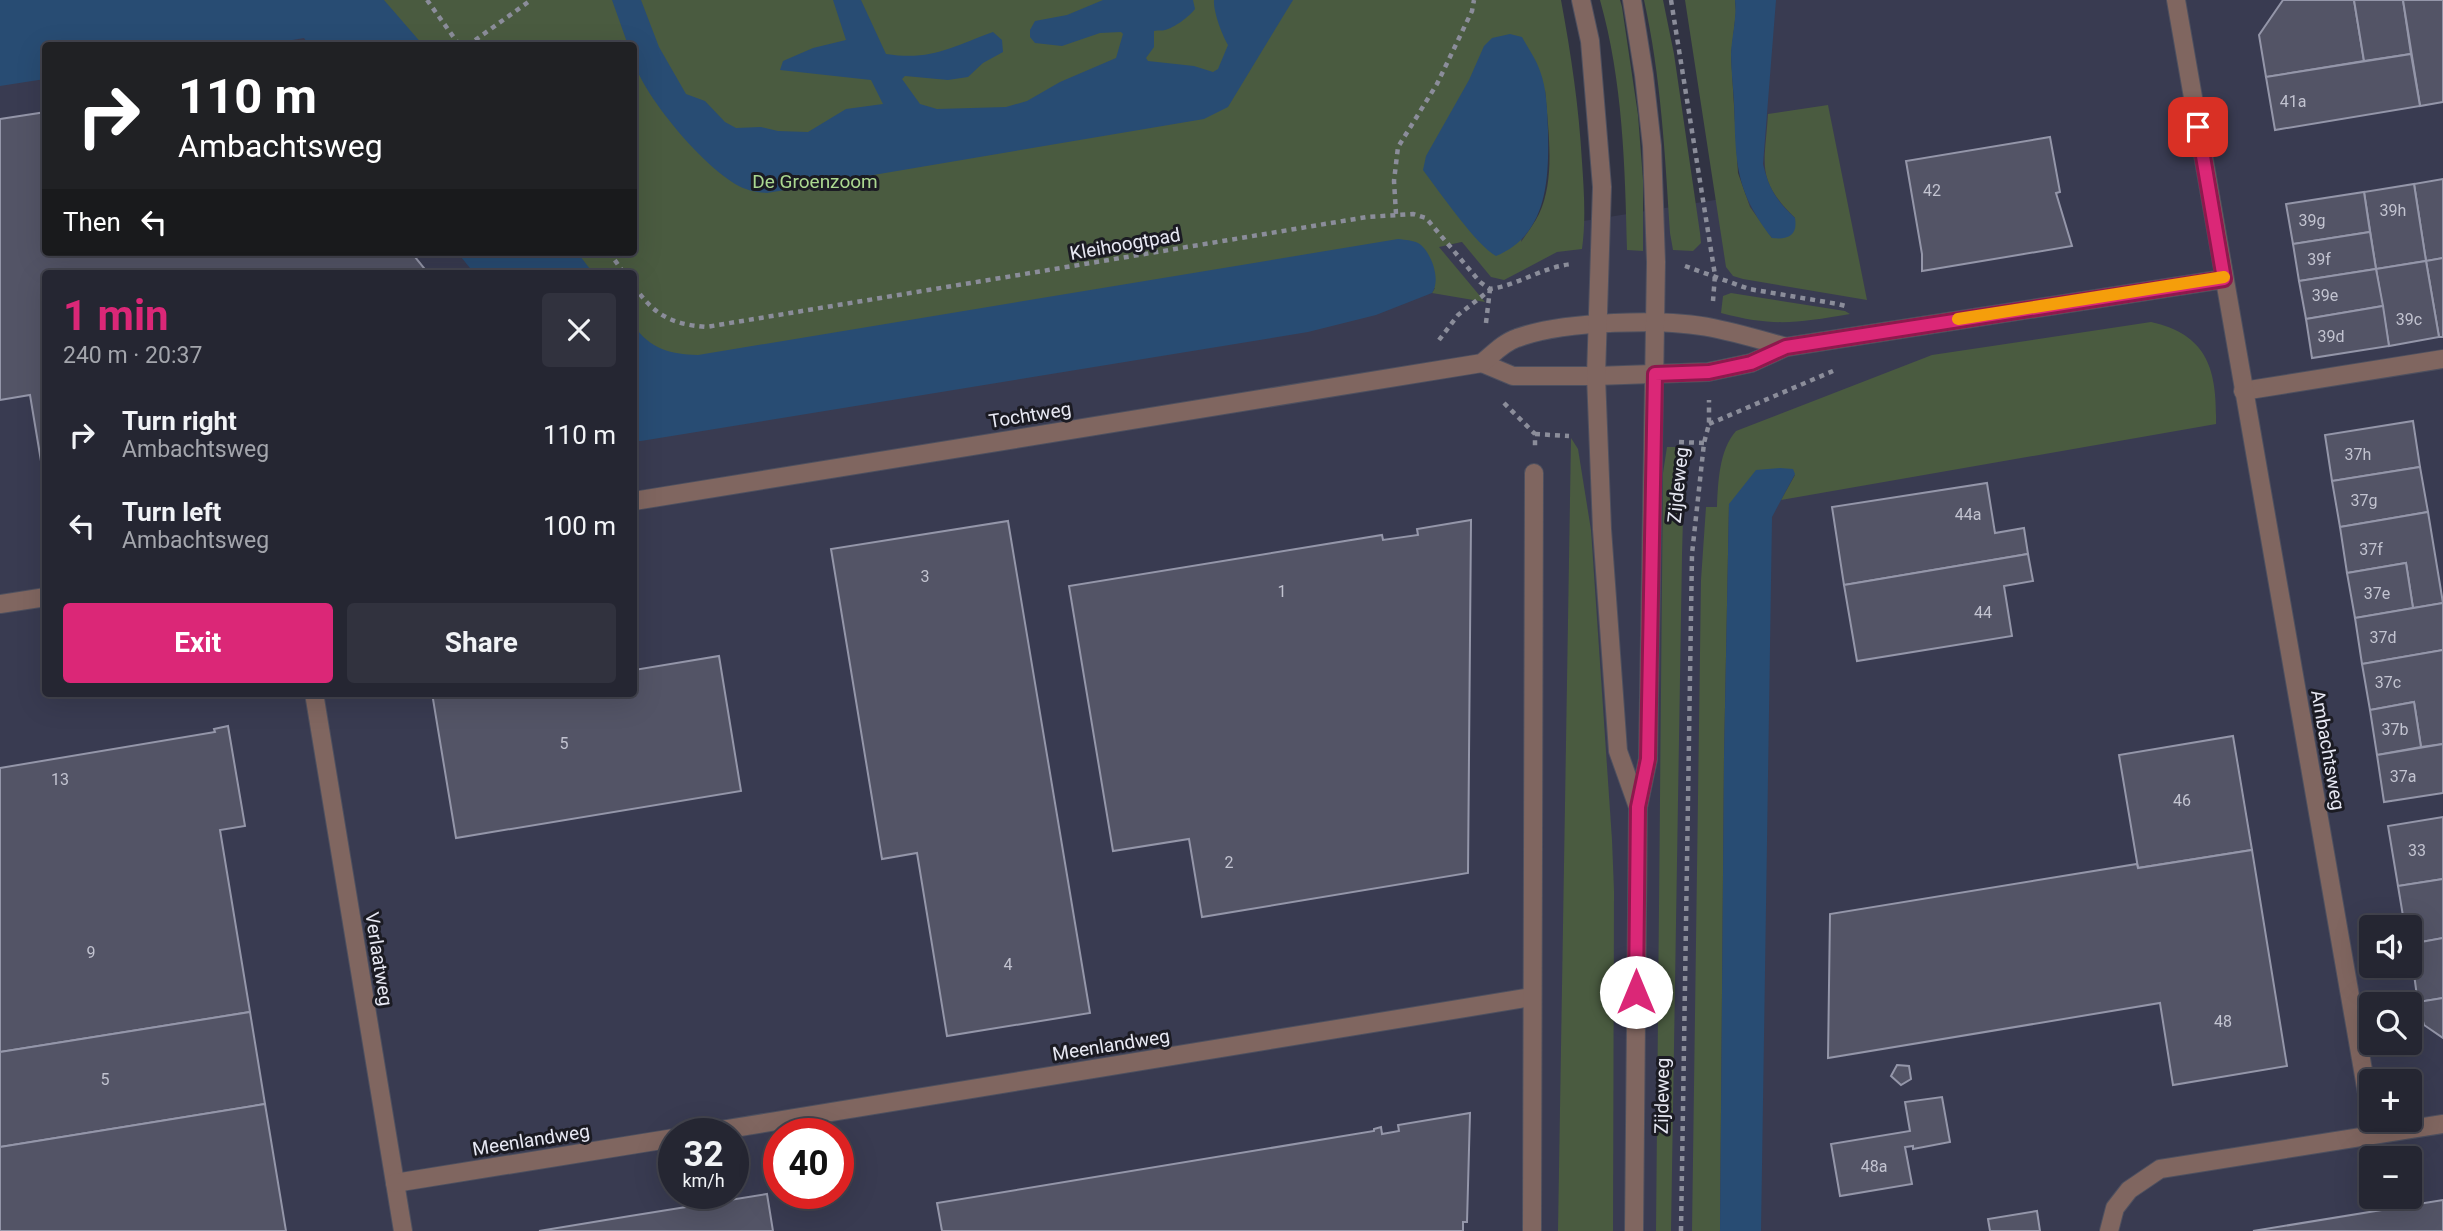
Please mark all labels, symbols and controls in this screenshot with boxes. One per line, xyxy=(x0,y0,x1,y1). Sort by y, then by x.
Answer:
text: 110 m xyxy=(178,68,317,125)
icon: right xyxy=(63,70,154,161)
house number: 41a xyxy=(2280,92,2306,111)
pin xyxy=(2168,97,2228,157)
icon: arrive xyxy=(2179,108,2217,146)
text: Ambachtsweg xyxy=(178,127,383,165)
park label: De Groenzoom xyxy=(752,170,878,193)
house number: 42 xyxy=(1923,181,1941,200)
house number: 39h xyxy=(2380,201,2406,220)
icon: left xyxy=(135,203,173,241)
text: Then xyxy=(63,207,121,237)
house number: 39g xyxy=(2299,211,2325,230)
street label: Kleihoogtpad xyxy=(1068,223,1182,265)
house number: 39f xyxy=(2307,250,2331,269)
house number: 39e xyxy=(2312,286,2338,305)
text: 1 min xyxy=(63,291,169,340)
button: close xyxy=(542,293,616,367)
house number: 39c xyxy=(2396,310,2422,329)
house number: 39d xyxy=(2317,327,2345,346)
text: 240 m · 20:37 xyxy=(63,342,202,369)
street label: Tochtweg xyxy=(987,397,1073,433)
text: Turn right xyxy=(122,406,237,436)
icon: right xyxy=(63,416,101,454)
text: 110 m xyxy=(543,420,616,450)
text: Ambachtsweg xyxy=(122,436,269,463)
house number: 37h xyxy=(2345,445,2371,464)
street label: Zijdeweg xyxy=(1663,446,1693,524)
house number: 37g xyxy=(2351,491,2377,510)
text: Turn left xyxy=(122,497,221,527)
house number: 44a xyxy=(1955,505,1981,524)
icon: left xyxy=(63,507,101,545)
text: 100 m xyxy=(543,511,616,541)
text: Ambachtsweg xyxy=(122,527,269,554)
house number: 37f xyxy=(2359,540,2383,559)
house number: 3 xyxy=(921,567,930,586)
house number: 1 xyxy=(1278,582,1287,601)
house number: 37e xyxy=(2364,584,2390,603)
button: Exit xyxy=(63,603,333,683)
button: Share xyxy=(347,603,616,683)
house number: 44 xyxy=(1974,603,1992,622)
house number: 37d xyxy=(2369,628,2397,647)
house number: 37c xyxy=(2375,673,2401,692)
street label: Ambachtsweg xyxy=(2306,688,2350,812)
house number: 37b xyxy=(2382,720,2409,739)
house number: 5 xyxy=(560,734,569,753)
house number: 37a xyxy=(2390,767,2416,786)
house number: 13 xyxy=(51,770,69,789)
house number: 46 xyxy=(2173,791,2191,810)
house number: 33 xyxy=(2408,841,2426,860)
house number: 2 xyxy=(1225,853,1234,872)
street label: Verlaatweg xyxy=(360,910,398,1008)
map controls xyxy=(2359,915,2422,1209)
button: sound xyxy=(2359,915,2422,978)
house number: 9 xyxy=(87,943,96,962)
house number: 4 xyxy=(1004,955,1013,974)
position arrow xyxy=(1599,955,1673,1029)
button: search xyxy=(2359,992,2422,1055)
house number: 48 xyxy=(2214,1012,2232,1031)
street label: Meenlandweg xyxy=(1051,1024,1171,1066)
street label: Zijdeweg xyxy=(1650,1058,1674,1134)
button: + xyxy=(2359,1069,2422,1132)
house number: 5 xyxy=(101,1070,110,1089)
speed limit sign: 40 xyxy=(763,1118,854,1209)
street label: Meenlandweg xyxy=(471,1119,591,1161)
text: 32 xyxy=(683,1134,724,1175)
button: − xyxy=(2359,1146,2422,1209)
house number: 48a xyxy=(1861,1157,1887,1176)
text: km/h xyxy=(682,1170,725,1191)

